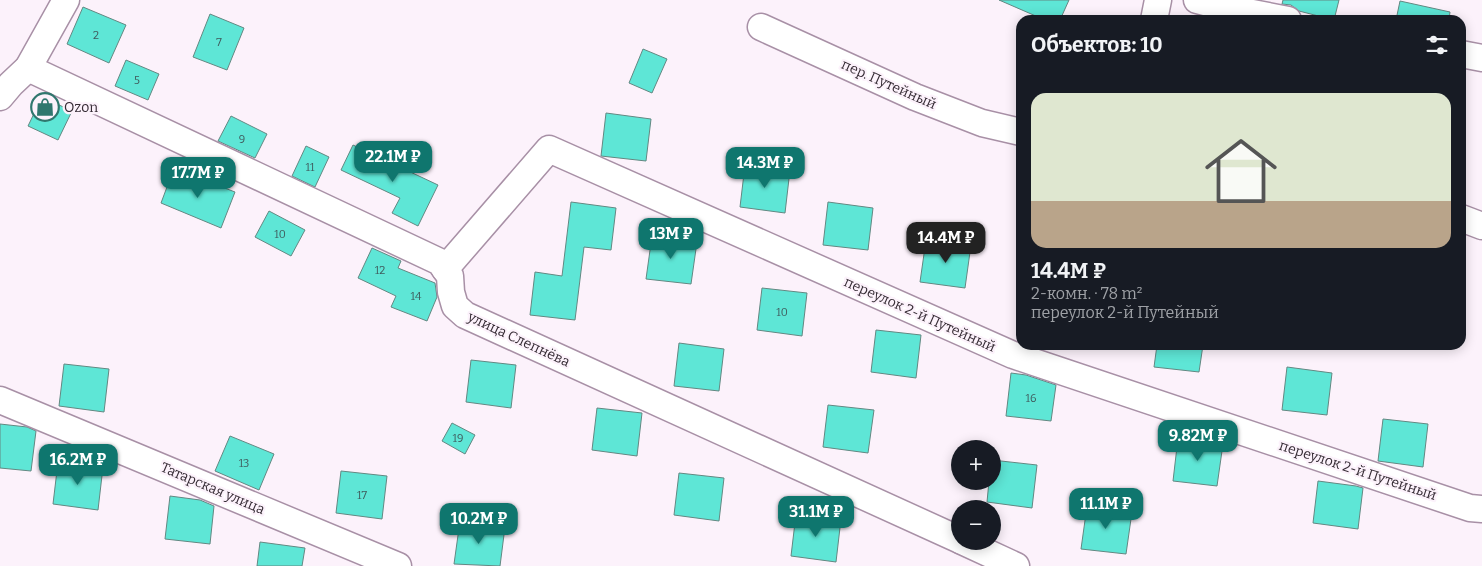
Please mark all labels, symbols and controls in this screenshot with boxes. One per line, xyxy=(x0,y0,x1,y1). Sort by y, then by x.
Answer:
house number: 2 xyxy=(93,29,99,42)
icon: filters xyxy=(1423,31,1451,59)
text: Объектов: 10 xyxy=(1031,32,1163,58)
house number: 7 xyxy=(216,36,222,49)
street label: пер. Путейный xyxy=(839,56,939,113)
house number: 5 xyxy=(134,74,140,87)
shop icon: Ozon xyxy=(30,92,60,122)
place label: Ozon xyxy=(64,99,98,116)
icon: home xyxy=(1196,126,1286,216)
house number: 9 xyxy=(239,133,245,146)
pin: 22.1M ₽ xyxy=(347,140,439,183)
pin: 14.3M ₽ xyxy=(719,146,811,189)
text: 22.1M ₽ xyxy=(365,147,421,166)
text: 14.3M ₽ xyxy=(737,153,793,172)
pin: 17.7M ₽ xyxy=(152,156,244,199)
house number: 11 xyxy=(306,161,315,174)
text: 17.7M ₽ xyxy=(172,163,224,182)
pin: 13M ₽ xyxy=(636,218,706,260)
pin: 14.4M ₽ xyxy=(900,222,992,264)
text: 13M ₽ xyxy=(649,224,693,243)
house number: 10 xyxy=(274,228,286,241)
text: 14.4M ₽ xyxy=(917,228,975,247)
text: 14.4M ₽ xyxy=(1031,258,1106,284)
house number: 12 xyxy=(375,264,385,277)
street label: переулок 2-й Путейный xyxy=(841,273,998,356)
text: 2-комн. · 78 m² xyxy=(1031,284,1142,303)
house number: 14 xyxy=(411,290,422,303)
text: переулок 2-й Путейный xyxy=(1031,303,1219,322)
house number: 10 xyxy=(776,306,788,319)
street label: улица Слепнёва xyxy=(464,308,573,371)
house number: 16 xyxy=(1026,392,1036,405)
pin: 9.82M ₽ xyxy=(1152,420,1244,462)
text: 9.82M ₽ xyxy=(1169,426,1227,445)
house number: 19 xyxy=(453,432,463,445)
street label: переулок 2-й Путейный xyxy=(1277,437,1439,504)
map controls xyxy=(951,440,1001,550)
button: + xyxy=(951,440,1001,490)
pin: 16.2M ₽ xyxy=(32,444,124,486)
text: 16.2M ₽ xyxy=(50,450,106,469)
house number: 13 xyxy=(239,457,249,470)
street label: Татарская улица xyxy=(158,459,268,518)
pin: 11.1M ₽ xyxy=(1060,488,1152,530)
house number: 17 xyxy=(357,489,367,502)
text: 11.1M ₽ xyxy=(1080,494,1132,513)
pin: 31.1M ₽ xyxy=(770,496,862,538)
button: − xyxy=(951,500,1001,550)
pin: 10.2M ₽ xyxy=(433,502,525,545)
text: 31.1M ₽ xyxy=(789,502,843,521)
text: 10.2M ₽ xyxy=(451,509,507,528)

